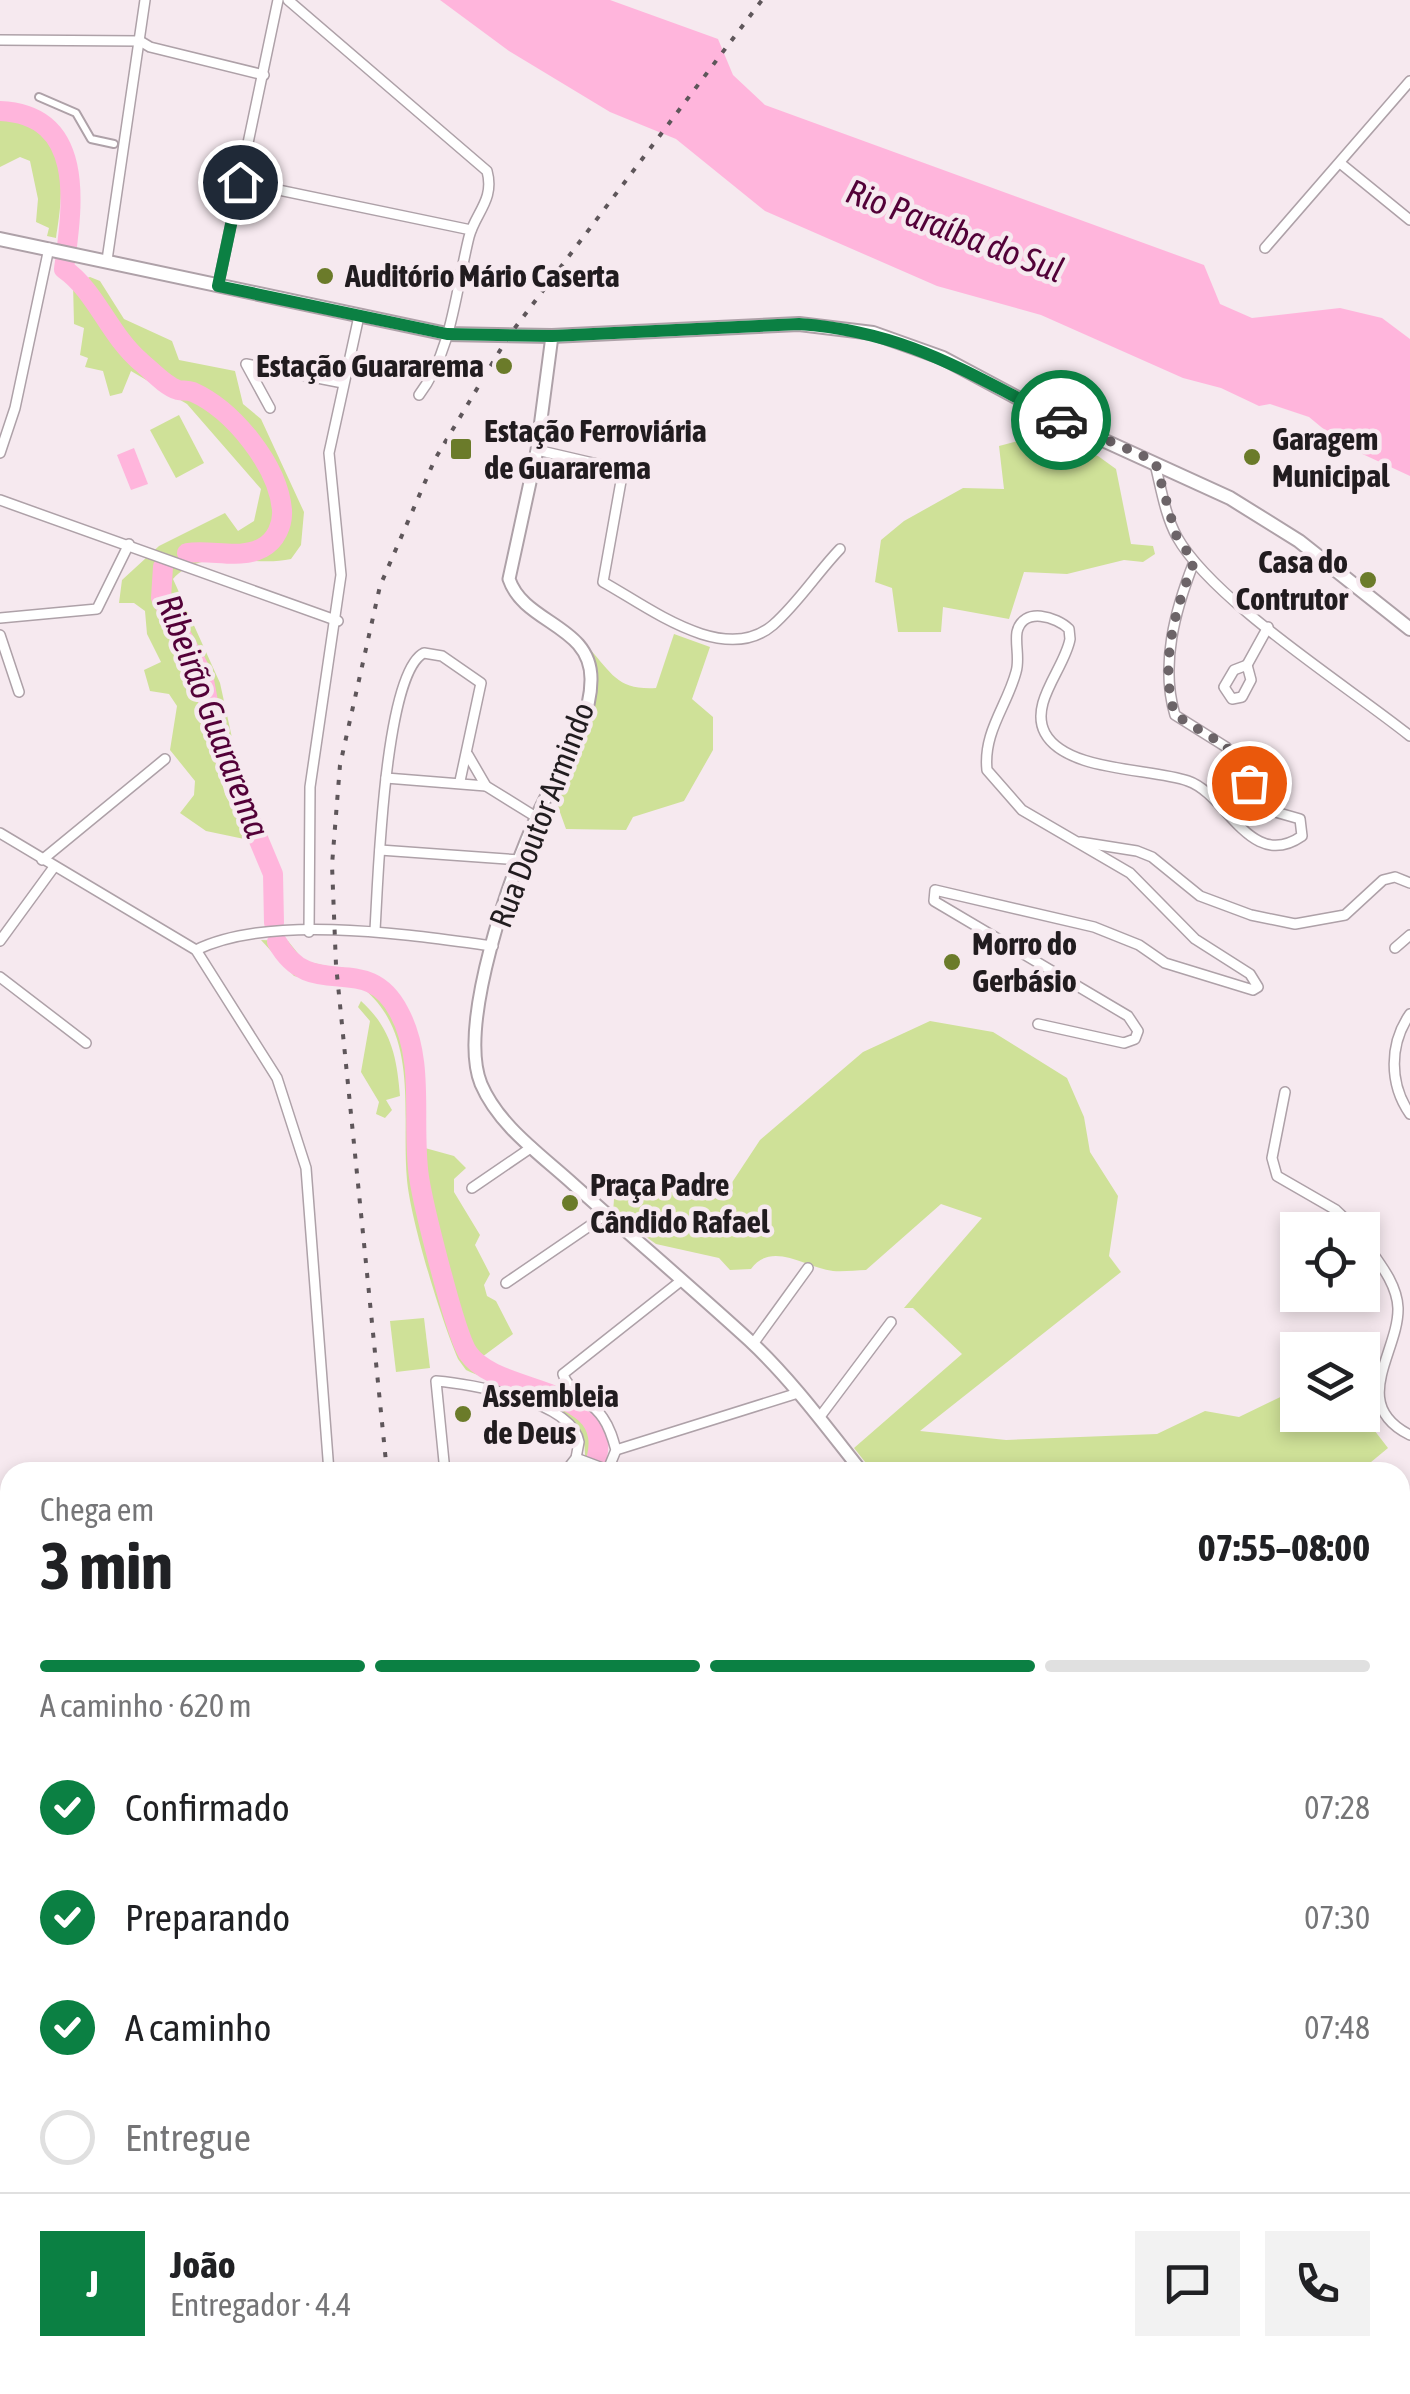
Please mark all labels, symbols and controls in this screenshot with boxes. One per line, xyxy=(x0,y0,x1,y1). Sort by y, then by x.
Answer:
pin xyxy=(198,140,283,225)
icon: home xyxy=(213,155,268,210)
water label: Rio Paraíba do Sul xyxy=(841,170,1070,290)
place label: Auditório Mário Caserta xyxy=(344,257,620,294)
marker: Auditório Mário Caserta xyxy=(314,265,336,287)
place label: Estação Guararema xyxy=(256,347,484,384)
marker: Estação Guararema xyxy=(493,355,515,377)
courier xyxy=(1011,370,1111,470)
icon: car xyxy=(1034,393,1089,448)
place label: Estação Ferroviária de Guararema xyxy=(484,412,707,486)
place label: Garagem Municipal xyxy=(1272,420,1390,494)
marker: Estação Ferroviária de Guararema xyxy=(448,436,474,462)
marker: Garagem Municipal xyxy=(1241,446,1263,468)
place label: Casa do Contrutor xyxy=(1236,543,1349,617)
marker: Casa do Contrutor xyxy=(1357,569,1379,591)
water label: Ribeirão Guararema xyxy=(149,589,279,843)
street label: Rua Doutor Armindo xyxy=(482,697,601,933)
pin xyxy=(1207,741,1292,826)
icon: bag xyxy=(1222,756,1277,811)
place label: Morro do Gerbásio xyxy=(972,925,1077,999)
marker: Morro do Gerbásio xyxy=(941,951,963,973)
place label: Praça Padre Cândido Rafael xyxy=(590,1166,770,1240)
marker: Praça Padre Cândido Rafael xyxy=(559,1192,581,1214)
map controls xyxy=(1280,1212,1380,1432)
button: locate xyxy=(1280,1212,1380,1312)
button: layers xyxy=(1280,1332,1380,1432)
place label: Assembleia de Deus xyxy=(482,1377,619,1451)
marker: Assembleia de Deus xyxy=(452,1403,474,1425)
text: Chega em xyxy=(40,1491,154,1528)
text: 07:55–08:00 xyxy=(1198,1526,1370,1569)
text: 3 min xyxy=(40,1528,173,1603)
text: A caminho · 620 m xyxy=(40,1687,251,1724)
icon: check xyxy=(40,1780,95,1835)
text: Confirmado xyxy=(125,1786,290,1829)
text: 07:28 xyxy=(1304,1789,1370,1826)
icon: check xyxy=(40,1890,95,1945)
text: Preparando xyxy=(125,1896,290,1939)
text: 07:30 xyxy=(1304,1899,1370,1936)
icon: check xyxy=(40,2000,95,2055)
text: A caminho xyxy=(125,2006,271,2049)
text: 07:48 xyxy=(1304,2009,1370,2046)
text: Entregue xyxy=(125,2116,251,2159)
button: chat xyxy=(1135,2231,1240,2336)
button: phone xyxy=(1265,2231,1370,2336)
text: João xyxy=(170,2243,236,2286)
text: J xyxy=(86,2262,99,2305)
text: Entregador · 4.4 xyxy=(170,2286,351,2323)

